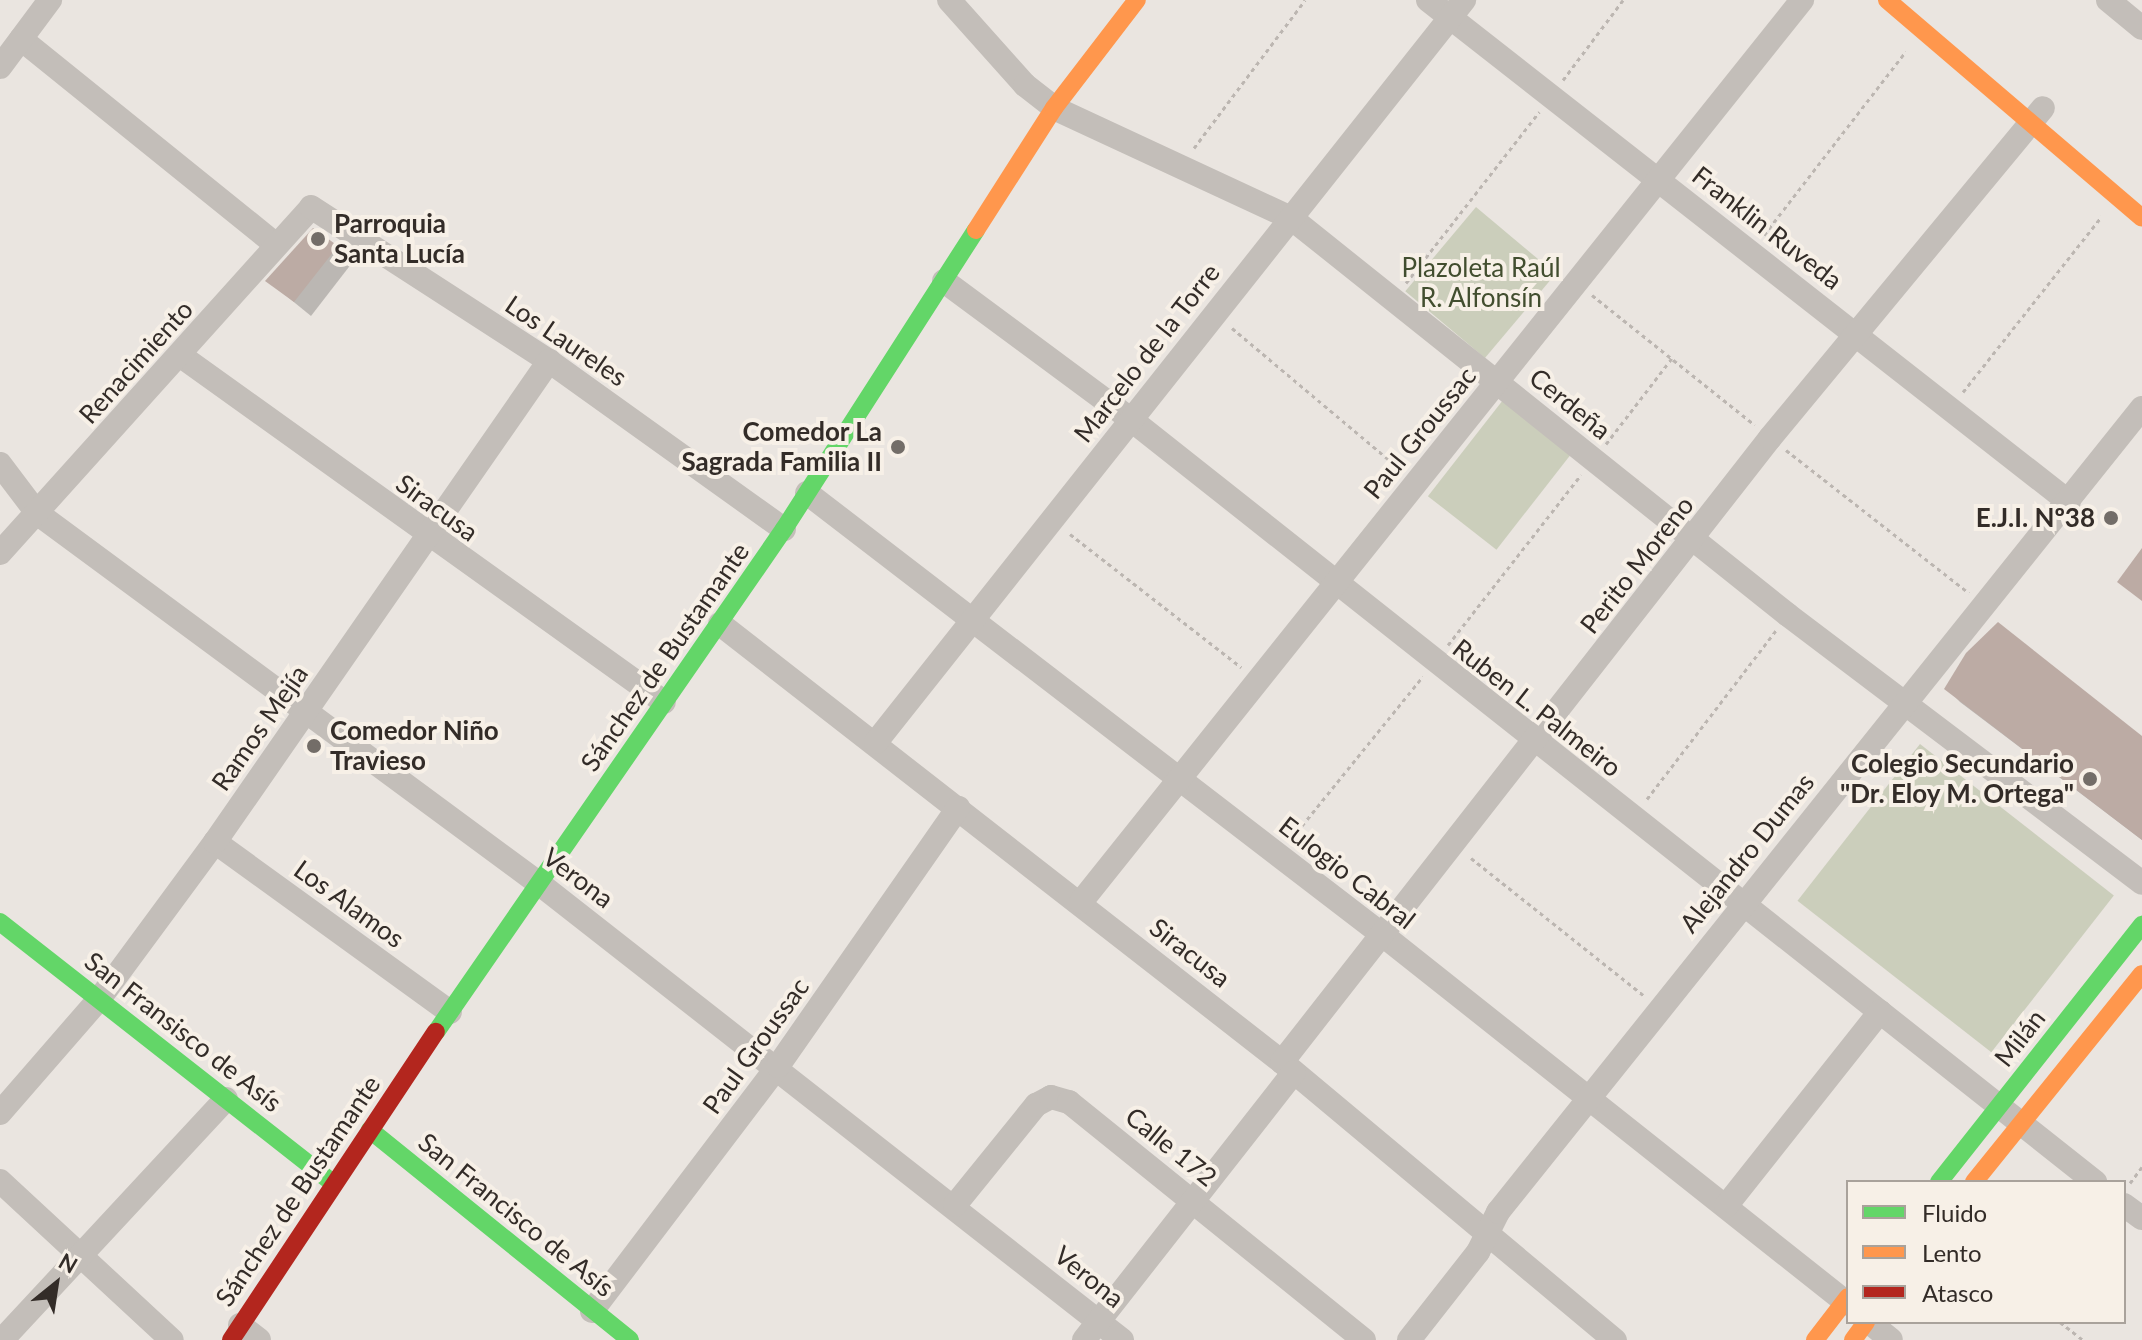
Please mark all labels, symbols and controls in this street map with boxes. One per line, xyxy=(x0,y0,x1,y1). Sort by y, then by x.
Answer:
street label: Franklin Ruveda xyxy=(1686,160,1848,296)
place label: Parroquia Santa Lucía xyxy=(334,208,465,270)
marker: Parroquia Santa Lucía xyxy=(309,230,327,248)
park label: Plazoleta Raúl R. Alfonsín xyxy=(1401,252,1561,314)
street label: Marcelo de la Torre xyxy=(1067,257,1227,449)
street label: Los Laureles xyxy=(499,289,633,393)
street label: Renacimiento xyxy=(73,294,199,430)
street label: Paul Groussac xyxy=(1357,361,1483,505)
street label: Cerdeña xyxy=(1523,362,1617,446)
place label: Comedor La Sagrada Familia II xyxy=(681,416,882,478)
marker: Comedor La Sagrada Familia II xyxy=(889,438,907,456)
street label: Siracusa xyxy=(390,468,484,548)
street label: Perito Moreno xyxy=(1574,490,1700,640)
place label: E.J.I. Nº38 xyxy=(1976,502,2095,534)
marker: E.J.I. Nº38 xyxy=(2102,509,2120,527)
street label: Sánchez de Bustamante xyxy=(574,537,756,777)
street label: Ruben L. Palmeiro xyxy=(1447,633,1627,783)
street label: Ramos Mejía xyxy=(205,659,315,797)
place label: Comedor Niño Travieso xyxy=(330,715,499,776)
marker: Comedor Niño Travieso xyxy=(305,737,323,755)
place label: Colegio Secundario "Dr. Eloy M. Ortega" xyxy=(1839,748,2074,810)
street label: Alejandro Dumas xyxy=(1673,767,1821,939)
marker: Colegio Secundario "Dr. Eloy M. Ortega" xyxy=(2081,770,2099,788)
street label: Eulogio Cabral xyxy=(1273,810,1421,936)
street label: Verona xyxy=(536,841,620,915)
street label: Los Alamos xyxy=(288,853,410,955)
street label: Siracusa xyxy=(1144,912,1236,994)
street label: San Fransisco de Asís xyxy=(78,945,288,1119)
street label: Paul Groussac xyxy=(696,972,816,1120)
street label: Milán xyxy=(1988,1003,2052,1073)
street label: Sánchez de Bustamante xyxy=(209,1070,387,1312)
street label: Calle 172 xyxy=(1119,1101,1223,1193)
street label: San Francisco de Asís xyxy=(412,1126,620,1304)
legend xyxy=(1846,1180,2126,1324)
text: Fluido xyxy=(1922,1198,1987,1227)
text: Lento xyxy=(1922,1238,1982,1267)
street label: Verona xyxy=(1048,1240,1130,1314)
north arrow xyxy=(16,1244,96,1324)
text: N xyxy=(54,1247,82,1279)
text: Atasco xyxy=(1922,1278,1993,1307)

